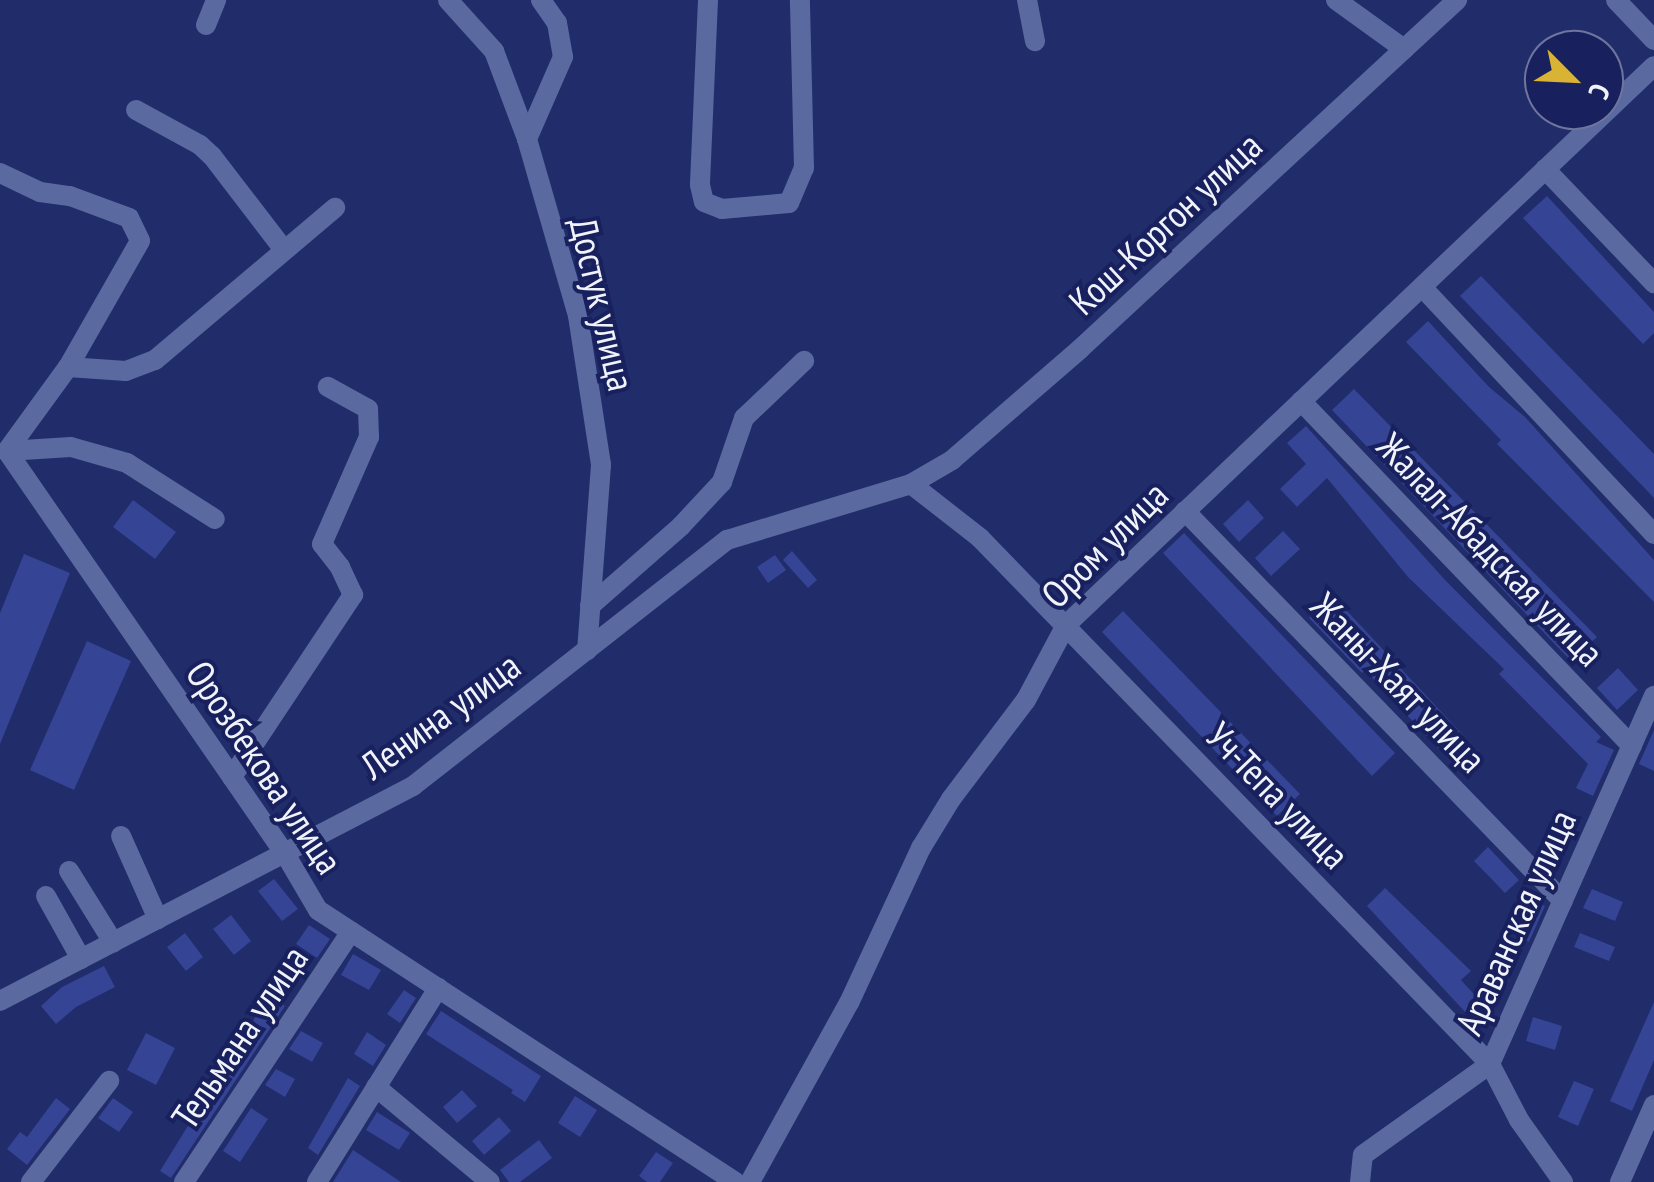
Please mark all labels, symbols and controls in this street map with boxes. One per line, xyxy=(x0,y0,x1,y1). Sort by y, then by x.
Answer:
north arrow xyxy=(1524,30,1624,130)
text: С xyxy=(1581,78,1620,105)
street label: Кош-Коргон улица xyxy=(1059,122,1271,324)
street label: Достук улица xyxy=(561,213,645,395)
street label: Жалал-Абадская улица xyxy=(1368,423,1614,675)
street label: Ором улица xyxy=(1031,471,1177,617)
street label: Жаны-Хаят улица xyxy=(1302,582,1496,782)
street label: Ленина улица xyxy=(352,642,528,788)
street label: Орозбекова улица xyxy=(177,652,353,882)
street label: Уч-Тепа улица xyxy=(1197,712,1359,878)
street label: Араванская улица xyxy=(1445,803,1585,1041)
street label: Тельмана улица xyxy=(161,937,317,1137)

